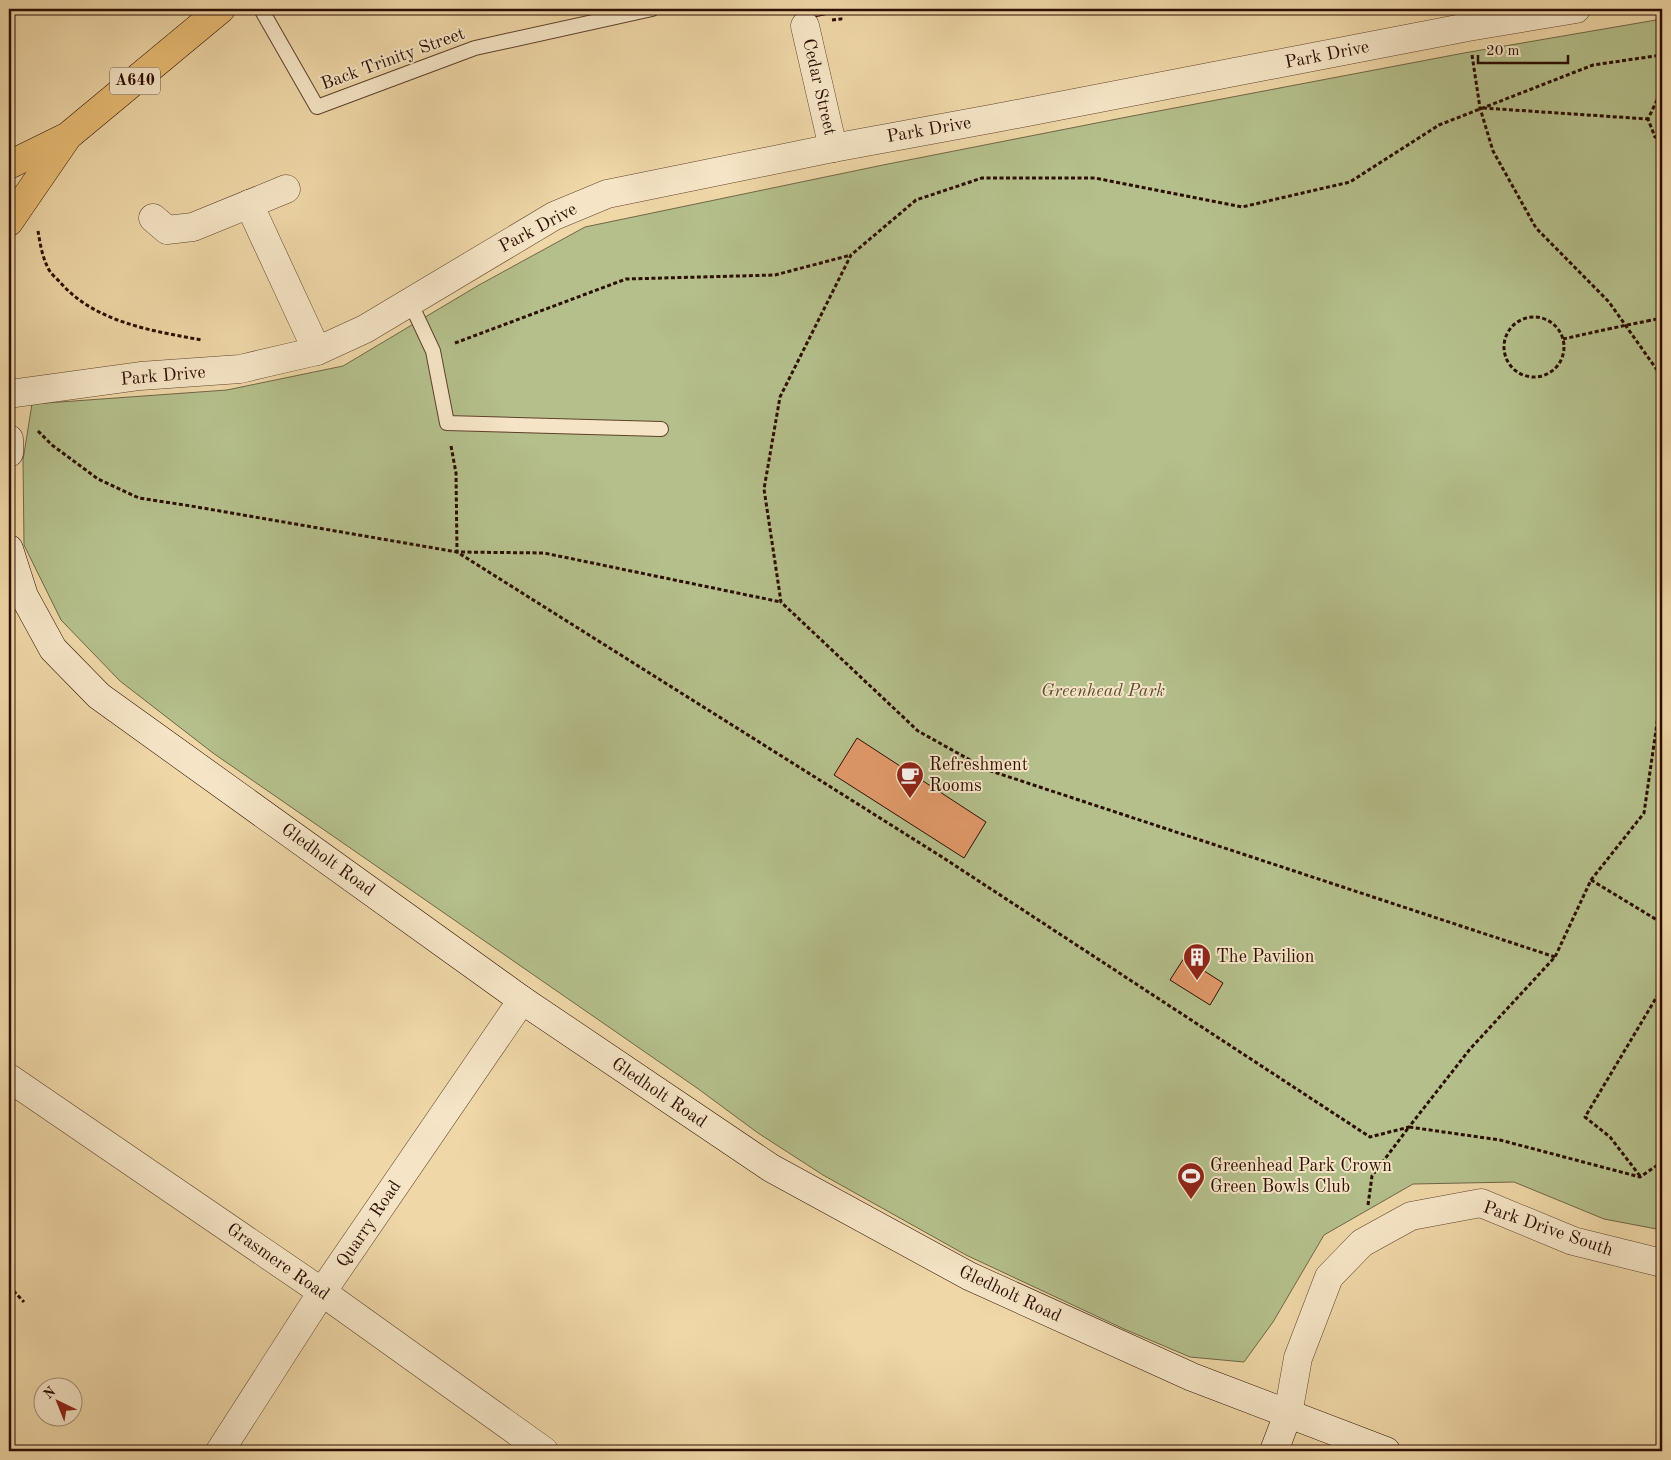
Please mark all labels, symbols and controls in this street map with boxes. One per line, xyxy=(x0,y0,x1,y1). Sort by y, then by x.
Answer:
street label: Back Trinity Street xyxy=(319,25,467,93)
scale bar xyxy=(1478,32,1568,64)
street label: Cedar Street xyxy=(799,37,839,137)
street label: Park Drive xyxy=(1283,38,1371,72)
text: 20 m xyxy=(1486,44,1520,59)
road number: A640 xyxy=(110,68,160,94)
street label: Park Drive xyxy=(885,114,973,146)
street label: Park Drive xyxy=(496,200,580,256)
street label: Park Drive xyxy=(120,363,206,389)
park label: Greenhead Park xyxy=(1041,682,1165,700)
place label: Refreshment Rooms xyxy=(929,756,1028,795)
cafe icon: Refreshment Rooms xyxy=(895,760,925,799)
street label: Gledholt Road xyxy=(278,820,378,900)
building icon: The Pavilion xyxy=(1182,942,1212,981)
place label: The Pavilion xyxy=(1216,948,1315,966)
street label: Gledholt Road xyxy=(608,1055,710,1131)
place label: Greenhead Park Crown Green Bowls Club xyxy=(1210,1157,1392,1196)
sports icon: Greenhead Park Crown Green Bowls Club xyxy=(1176,1161,1206,1200)
street label: Quarry Road xyxy=(333,1177,405,1271)
street label: Park Drive South xyxy=(1481,1198,1616,1260)
street label: Grasmere Road xyxy=(224,1220,332,1304)
street label: Gledholt Road xyxy=(956,1262,1064,1326)
north arrow xyxy=(32,1378,82,1428)
text: N xyxy=(41,1384,59,1402)

